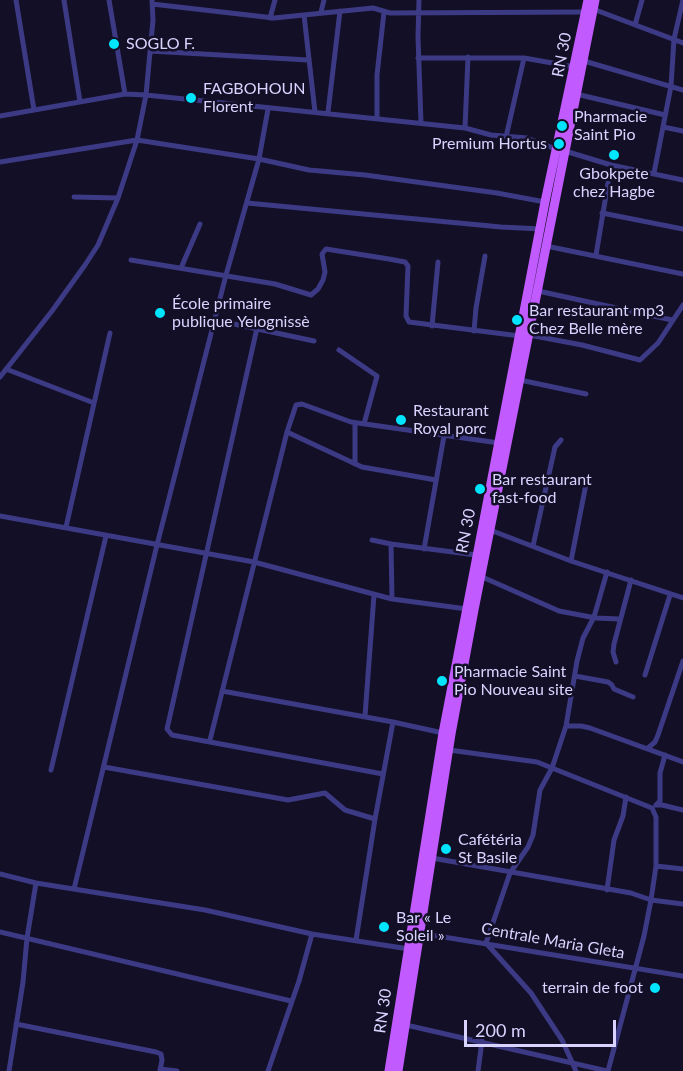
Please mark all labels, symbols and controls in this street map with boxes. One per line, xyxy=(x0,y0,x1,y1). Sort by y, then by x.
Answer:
street label: RN 30 xyxy=(548,31,576,79)
place label: SOGLO F. xyxy=(126,34,195,54)
marker: SOGLO F. xyxy=(107,37,121,51)
place label: FAGBOHOUN Florent xyxy=(203,79,306,117)
marker: FAGBOHOUN Florent xyxy=(184,91,198,105)
place label: Pharmacie Saint Pio xyxy=(574,107,647,145)
marker: Pharmacie Saint Pio xyxy=(555,119,569,133)
place label: Premium Hortus xyxy=(432,134,547,154)
marker: Premium Hortus xyxy=(552,137,566,151)
marker: Gbokpete chez Hagbe xyxy=(607,148,621,162)
place label: Gbokpete chez Hagbe xyxy=(573,164,655,202)
place label: École primaire publique Yelognissè xyxy=(172,294,310,332)
place label: Bar restaurant mp3 Chez Belle mère xyxy=(529,301,664,339)
marker: École primaire publique Yelognissè xyxy=(153,306,167,320)
marker: Bar restaurant mp3 Chez Belle mère xyxy=(510,313,524,327)
place label: Restaurant Royal porc xyxy=(413,401,489,439)
marker: Restaurant Royal porc xyxy=(394,413,408,427)
place label: Bar restaurant fast-food xyxy=(492,470,592,508)
marker: Bar restaurant fast-food xyxy=(473,482,487,496)
street label: RN 30 xyxy=(452,507,480,555)
place label: Pharmacie Saint Pio Nouveau site xyxy=(454,662,573,700)
marker: Pharmacie Saint Pio Nouveau site xyxy=(435,674,449,688)
place label: Cafétéria St Basile xyxy=(458,830,522,868)
marker: Cafétéria St Basile xyxy=(439,842,453,856)
place label: Bar « Le Soleil » xyxy=(396,908,451,946)
street label: Centrale Maria Gleta xyxy=(480,919,626,963)
marker: Bar « Le Soleil » xyxy=(377,920,391,934)
place label: terrain de foot xyxy=(542,978,643,998)
marker: terrain de foot xyxy=(648,981,662,995)
street label: RN 30 xyxy=(370,987,396,1035)
scale bar xyxy=(467,1008,618,1046)
text: 200 m xyxy=(475,1019,526,1041)

